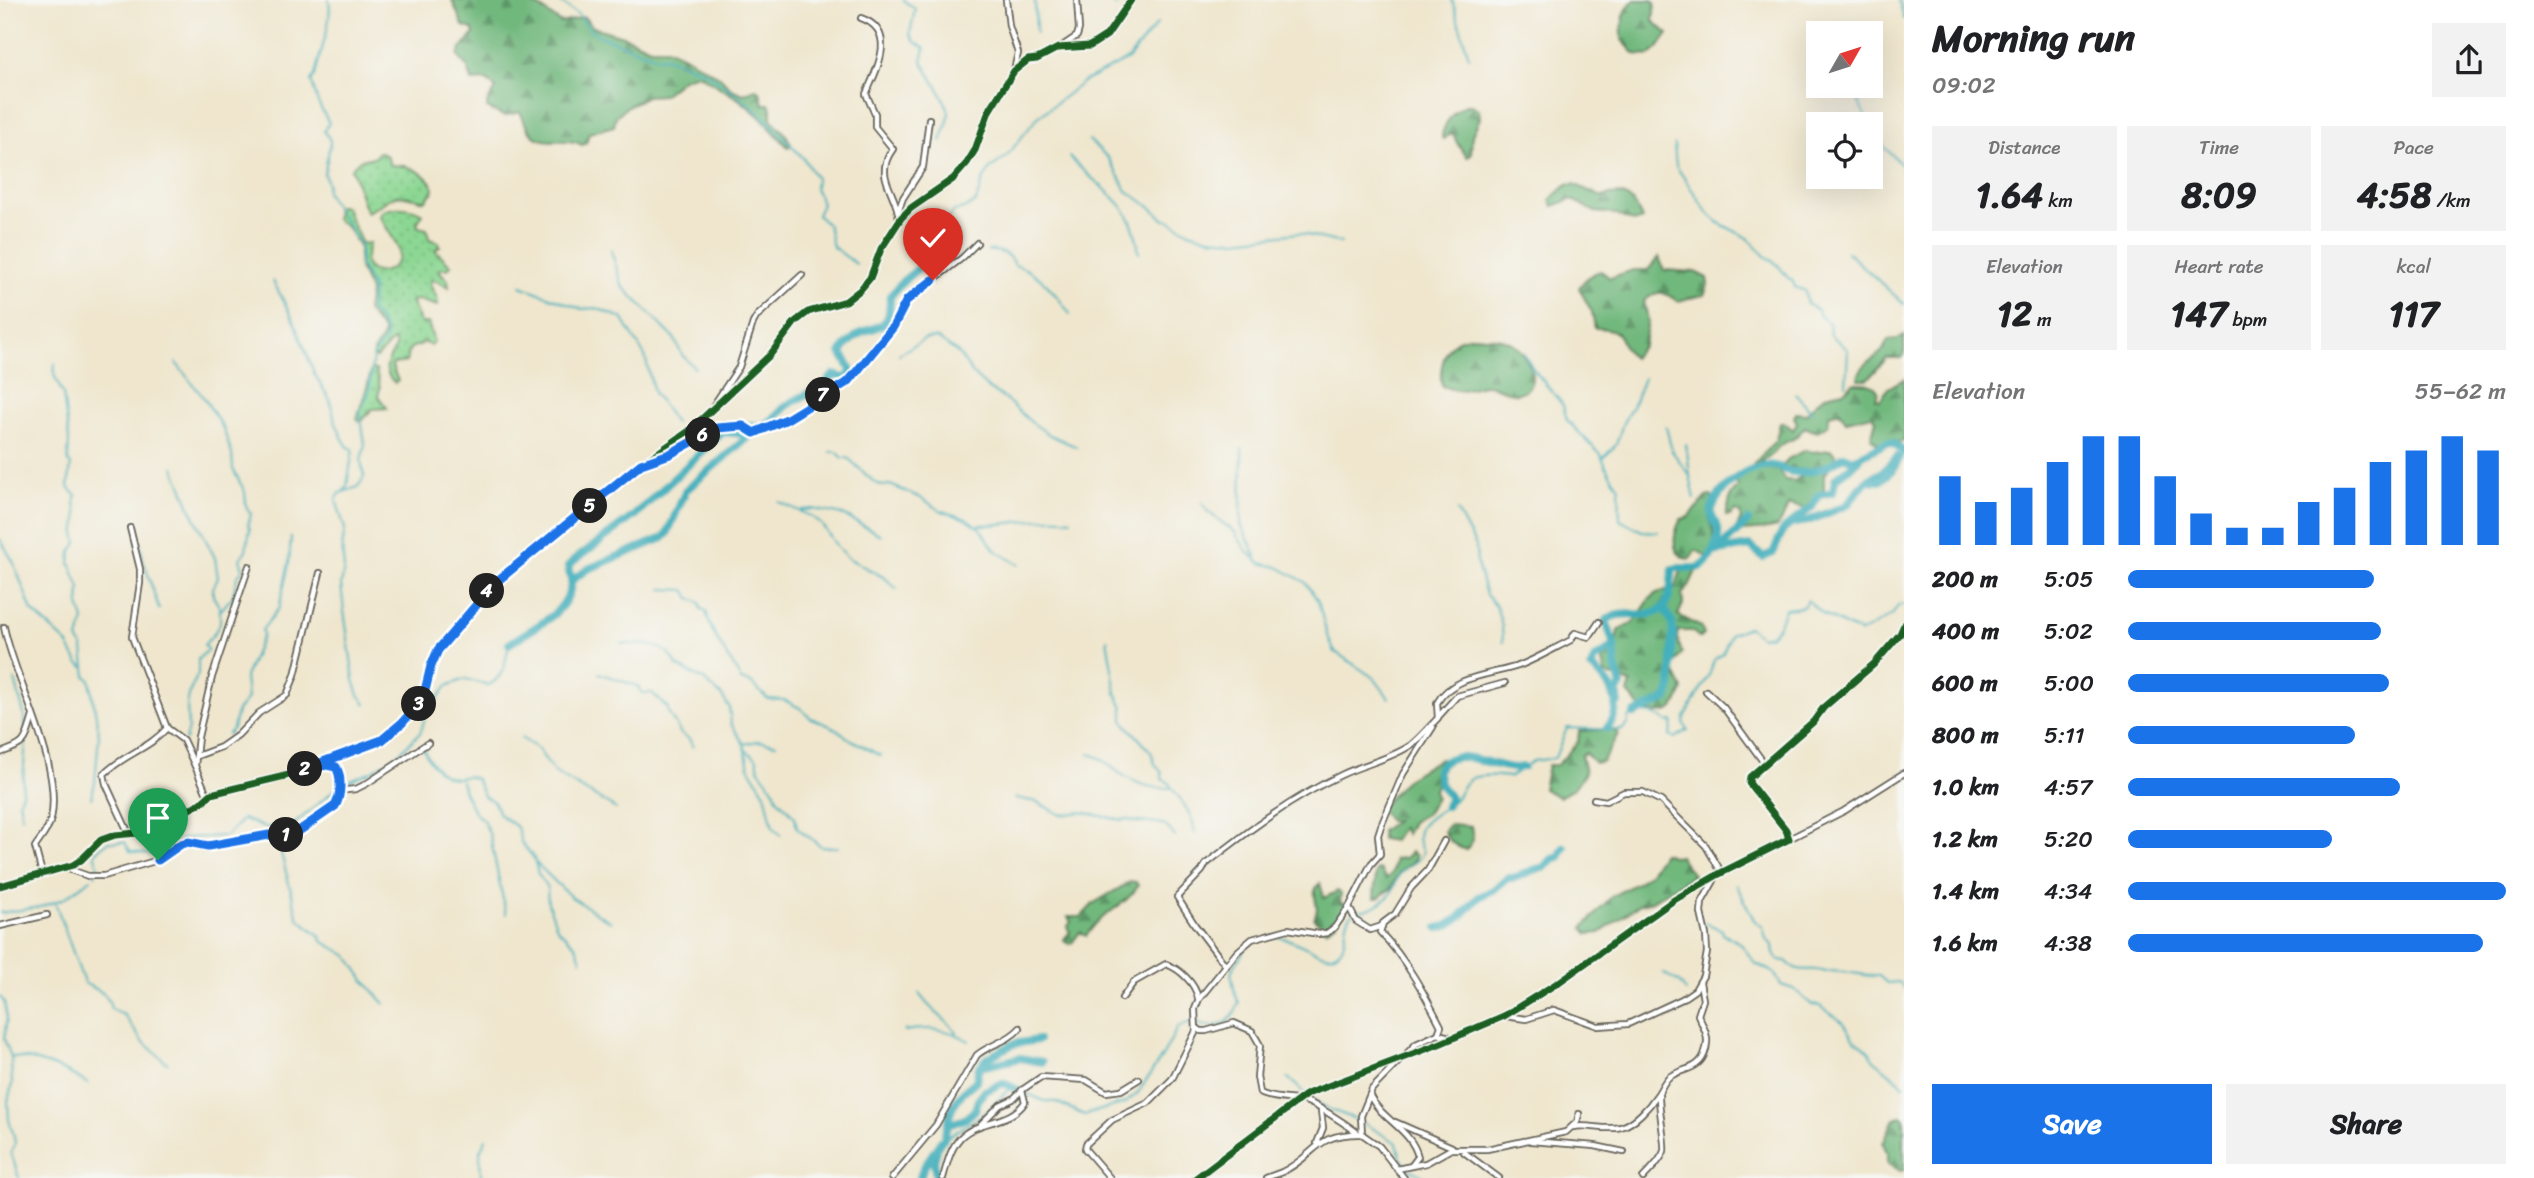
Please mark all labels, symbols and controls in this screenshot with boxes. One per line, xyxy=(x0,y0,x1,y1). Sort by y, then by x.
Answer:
text: Morning run xyxy=(1932,5,2135,72)
north arrow xyxy=(1806,21,1883,98)
map controls xyxy=(1806,21,1883,189)
button: share xyxy=(2432,23,2506,97)
text: 09:02 xyxy=(1932,65,1995,106)
button: locate xyxy=(1806,112,1883,189)
text: Distance xyxy=(1988,131,2060,164)
text: Time xyxy=(2199,131,2239,164)
text: Pace xyxy=(2394,131,2434,164)
text: 1.64 xyxy=(1976,164,2043,226)
text: 8:09 xyxy=(2181,164,2257,226)
text: 4:58 xyxy=(2357,164,2432,226)
text: km xyxy=(2043,184,2073,217)
text: /km xyxy=(2432,184,2471,217)
pin xyxy=(903,208,963,280)
icon: check xyxy=(914,219,952,257)
text: Elevation xyxy=(1986,250,2063,283)
text: Heart rate xyxy=(2174,250,2264,283)
text: kcal xyxy=(2396,250,2431,283)
text: 12 xyxy=(1997,283,2032,345)
text: 147 xyxy=(2171,283,2227,345)
text: 117 xyxy=(2389,283,2439,345)
text: m xyxy=(2032,303,2052,336)
text: bpm xyxy=(2227,303,2267,336)
text: Elevation xyxy=(1932,371,2025,412)
text: 55–62 m xyxy=(2415,371,2506,412)
pin: 7 xyxy=(806,378,840,412)
text: 7 xyxy=(817,378,828,411)
pin: 6 xyxy=(686,418,720,452)
text: 6 xyxy=(697,418,708,451)
pin: 5 xyxy=(572,489,608,524)
text: 5 xyxy=(584,489,595,522)
text: 200 m xyxy=(1932,559,1998,600)
text: 5:05 xyxy=(2044,559,2094,600)
pin: 4 xyxy=(470,574,504,608)
text: 4 xyxy=(481,574,492,607)
text: 400 m xyxy=(1932,611,1999,652)
text: 5:02 xyxy=(2044,611,2093,652)
text: 600 m xyxy=(1932,663,1998,704)
text: 5:00 xyxy=(2044,663,2094,704)
pin: 3 xyxy=(402,686,436,722)
text: 3 xyxy=(413,687,424,720)
text: 800 m xyxy=(1932,715,1999,756)
text: 5:11 xyxy=(2044,715,2085,756)
pin: 2 xyxy=(288,752,322,786)
text: 2 xyxy=(299,752,310,785)
text: 1.0 km xyxy=(1932,767,1999,808)
text: 4:57 xyxy=(2044,767,2093,808)
pin xyxy=(128,788,188,860)
icon: arrive xyxy=(139,799,177,837)
pin: 1 xyxy=(268,818,304,852)
text: 1 xyxy=(281,818,290,851)
text: 1.2 km xyxy=(1932,819,1998,860)
text: 5:20 xyxy=(2044,819,2093,860)
text: 1.4 km xyxy=(1932,871,1999,912)
text: 4:34 xyxy=(2044,871,2092,912)
text: 1.6 km xyxy=(1932,923,1998,964)
text: 4:38 xyxy=(2044,923,2092,964)
button: Save xyxy=(1932,1084,2212,1164)
button: Share xyxy=(2226,1084,2506,1164)

